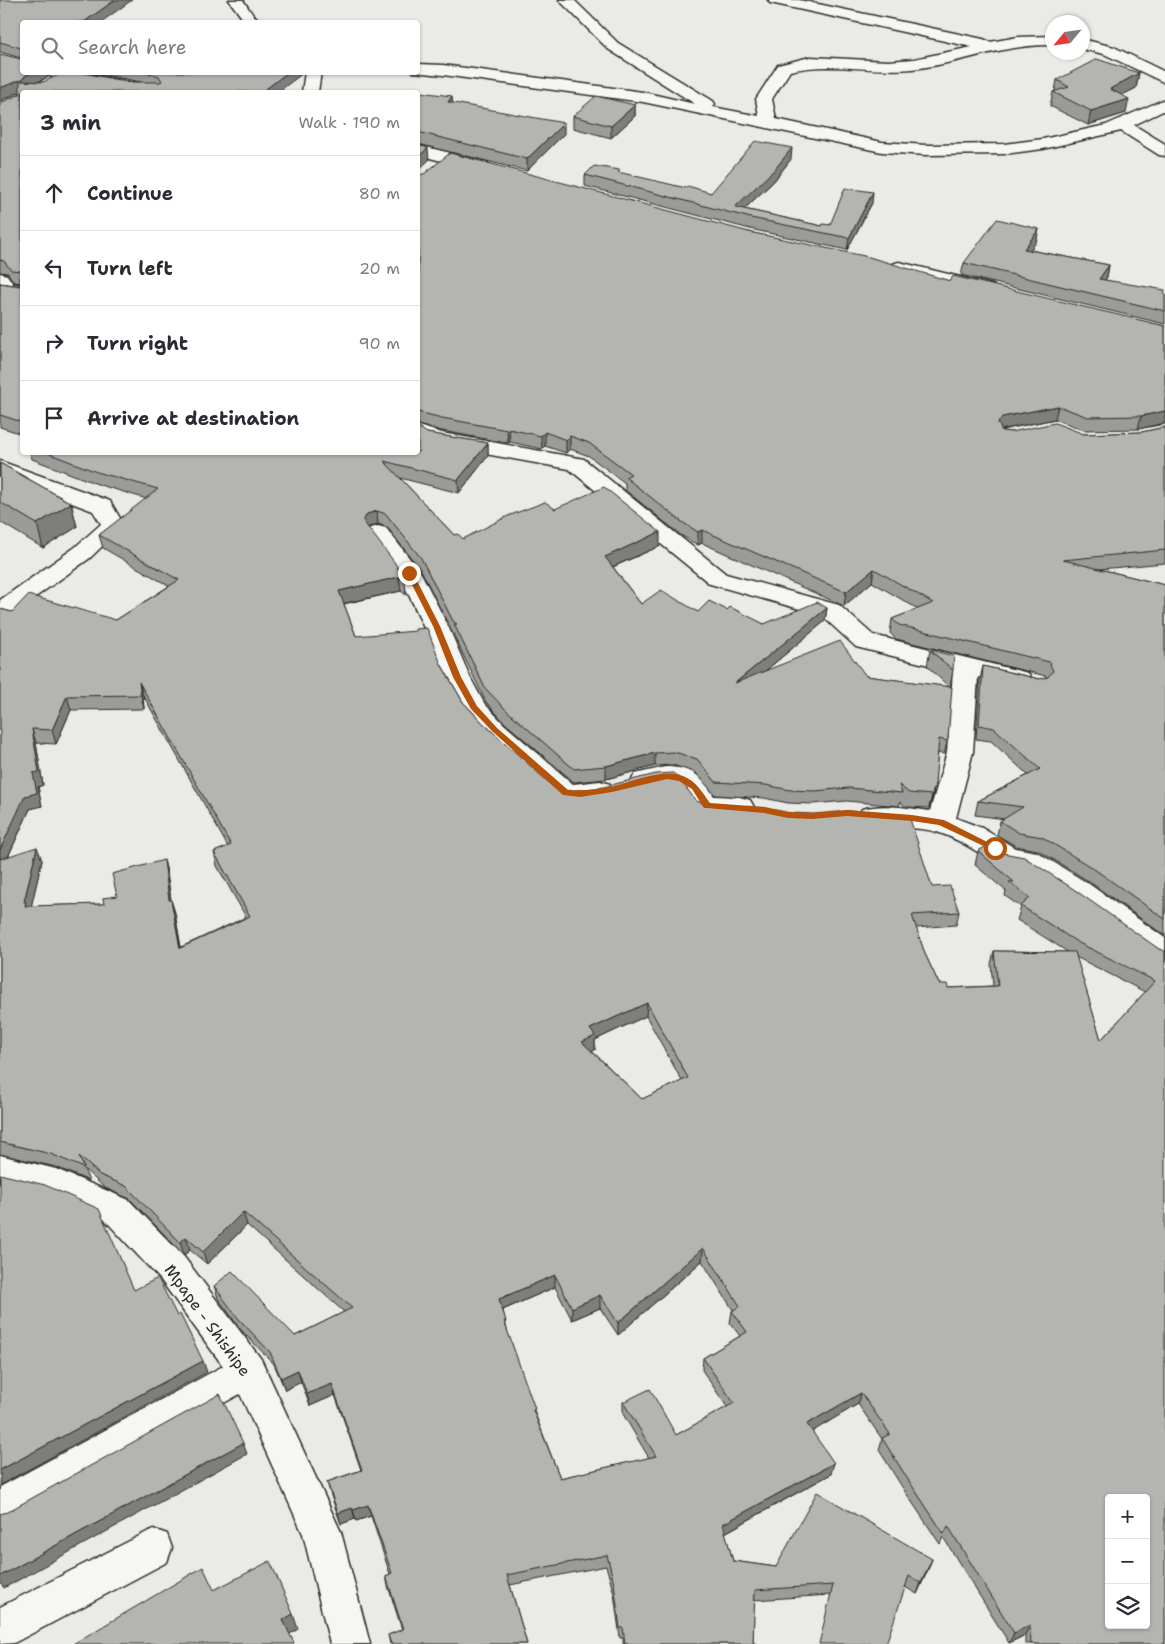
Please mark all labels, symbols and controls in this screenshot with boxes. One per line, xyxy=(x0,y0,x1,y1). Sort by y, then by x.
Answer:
north arrow xyxy=(1045,15,1090,60)
search box xyxy=(20,20,420,75)
icon: search xyxy=(38,34,66,62)
text: Search here xyxy=(78,35,187,60)
text: 3 min xyxy=(40,109,101,137)
text: Walk · 190 m xyxy=(298,112,400,133)
icon: ahead xyxy=(40,179,68,207)
text: Continue xyxy=(87,181,173,206)
text: 80 m xyxy=(359,183,400,204)
icon: left xyxy=(40,254,68,282)
text: Turn left xyxy=(87,256,173,281)
text: 20 m xyxy=(359,258,400,279)
icon: right xyxy=(40,329,68,357)
text: Turn right xyxy=(87,331,188,356)
text: 90 m xyxy=(359,333,400,354)
icon: arrive xyxy=(40,404,68,432)
text: Arrive at destination xyxy=(87,406,299,431)
route end xyxy=(398,562,421,585)
route start xyxy=(984,837,1007,860)
street label: Mpape - Shishipe xyxy=(160,1260,255,1381)
map controls xyxy=(1105,1494,1150,1629)
button: + xyxy=(1105,1494,1150,1539)
button: − xyxy=(1105,1539,1150,1584)
button: layers xyxy=(1105,1584,1150,1629)

